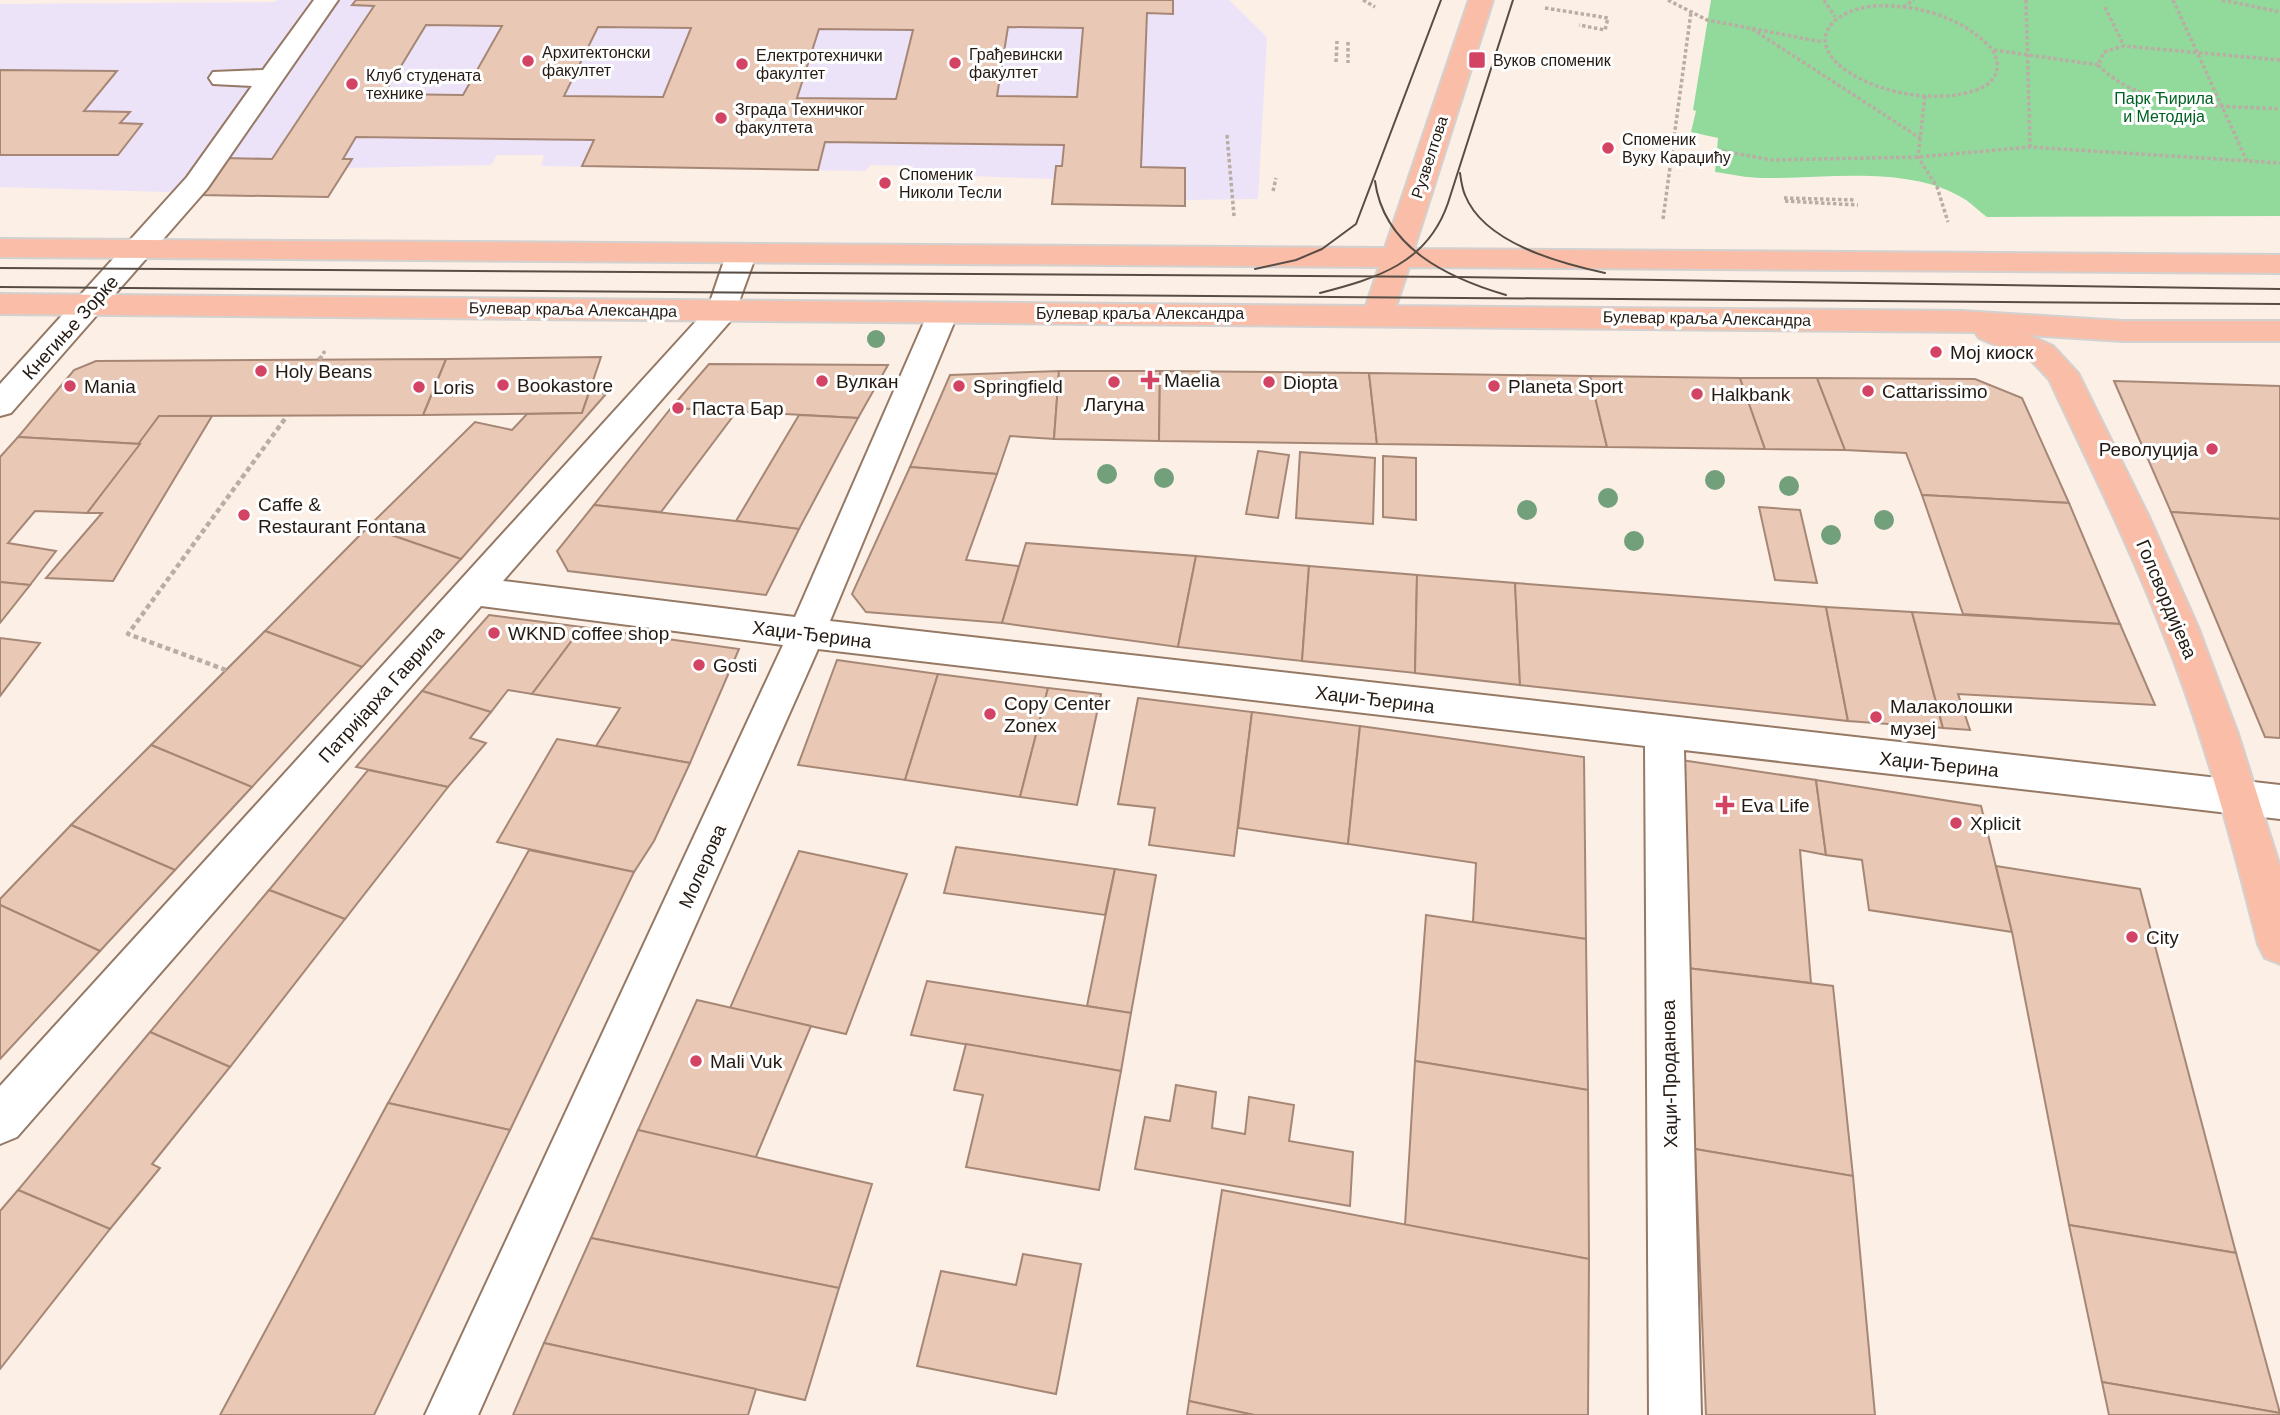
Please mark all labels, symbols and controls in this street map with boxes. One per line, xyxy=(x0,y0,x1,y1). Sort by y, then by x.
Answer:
place label: Архитектонски факултет xyxy=(542,44,650,79)
place label: Грађевински факултет xyxy=(969,46,1063,81)
place label: Електротехнички факултет xyxy=(756,47,883,82)
marker: Вуков споменик xyxy=(1467,50,1487,70)
place label: Вуков споменик xyxy=(1493,52,1612,69)
marker: Архитектонски факултет xyxy=(520,53,536,69)
marker: Грађевински факултет xyxy=(947,55,963,71)
marker: Електротехнички факултет xyxy=(734,56,750,72)
place label: Клуб студената технике xyxy=(366,67,481,102)
marker: Клуб студената технике xyxy=(344,76,360,92)
park label: Парк Ћирила и Методија xyxy=(2114,90,2214,125)
place label: Зграда Техничког факултета xyxy=(735,101,865,136)
marker: Зграда Техничког факултета xyxy=(713,110,729,126)
street label: Рузвелтова xyxy=(1408,114,1451,200)
place label: Споменик Вуку Караџићу xyxy=(1622,131,1731,166)
marker: Споменик Вуку Караџићу xyxy=(1600,140,1616,156)
place label: Споменик Николи Тесли xyxy=(899,166,1002,201)
marker: Споменик Николи Тесли xyxy=(877,175,893,191)
street label: Кнегиње Зорке xyxy=(18,271,123,384)
street label: Булевар краља Александра xyxy=(469,299,677,320)
street label: Булевар краља Александра xyxy=(1036,305,1244,322)
street label: Булевар краља Александра xyxy=(1603,308,1811,329)
place label: Мој киоск xyxy=(1950,342,2034,363)
marker: Мој киоск xyxy=(1928,344,1944,360)
place label: Holy Beans xyxy=(275,361,372,382)
marker: Holy Beans xyxy=(253,363,269,379)
place label: Maelia xyxy=(1164,370,1220,391)
place label: Вулкан xyxy=(836,371,898,392)
marker: Maelia xyxy=(1142,372,1158,388)
place label: Diopta xyxy=(1283,372,1338,393)
marker: Вулкан xyxy=(814,373,830,389)
marker: Лагуна xyxy=(1106,374,1122,390)
marker: Diopta xyxy=(1261,374,1277,390)
place label: Bookastore xyxy=(517,375,613,396)
place label: Mania xyxy=(84,376,136,397)
place label: Springfield xyxy=(973,376,1063,397)
place label: Planeta Sport xyxy=(1508,376,1624,397)
place label: Loris xyxy=(433,377,474,398)
marker: Bookastore xyxy=(495,377,511,393)
marker: Mania xyxy=(62,378,78,394)
marker: Springfield xyxy=(951,378,967,394)
marker: Planeta Sport xyxy=(1486,378,1502,394)
marker: Loris xyxy=(411,379,427,395)
place label: Cattarissimo xyxy=(1882,381,1988,402)
marker: Cattarissimo xyxy=(1860,383,1876,399)
place label: Halkbank xyxy=(1711,384,1791,405)
marker: Halkbank xyxy=(1689,386,1705,402)
place label: Лагуна xyxy=(1084,394,1145,415)
place label: Паста Бар xyxy=(692,398,784,419)
marker: Паста Бар xyxy=(670,400,686,416)
place label: Револуција xyxy=(2099,439,2198,460)
marker: Револуција xyxy=(2204,441,2220,457)
place label: Caffe & Restaurant Fontana xyxy=(258,494,426,537)
marker: Caffe & Restaurant Fontana xyxy=(236,507,252,523)
street label: Голсвордијева xyxy=(2132,537,2201,662)
street label: Хаџи-Ђерина xyxy=(751,617,873,652)
street label: Патријарха Гаврила xyxy=(314,621,449,767)
place label: WKND coffee shop xyxy=(508,623,669,644)
marker: WKND coffee shop xyxy=(486,625,502,641)
place label: Gosti xyxy=(713,655,757,676)
marker: Gosti xyxy=(691,657,707,673)
street label: Хаџи-Ђерина xyxy=(1314,682,1436,717)
place label: Copy Center Zonex xyxy=(1004,693,1111,736)
place label: Малаколошки музеј xyxy=(1890,696,2013,739)
marker: Copy Center Zonex xyxy=(982,706,998,722)
marker: Малаколошки музеј xyxy=(1868,709,1884,725)
street label: Хаџи-Ђерина xyxy=(1878,748,2000,781)
marker: Eva Life xyxy=(1715,795,1735,815)
place label: Eva Life xyxy=(1741,795,1810,816)
place label: Xplicit xyxy=(1970,813,2021,834)
marker: Xplicit xyxy=(1948,815,1964,831)
street label: Молерова xyxy=(675,821,730,911)
place label: City xyxy=(2146,927,2179,948)
marker: City xyxy=(2124,929,2140,945)
street label: Хаџи-Проданова xyxy=(1658,999,1681,1148)
place label: Mali Vuk xyxy=(710,1051,783,1072)
marker: Mali Vuk xyxy=(688,1053,704,1069)

